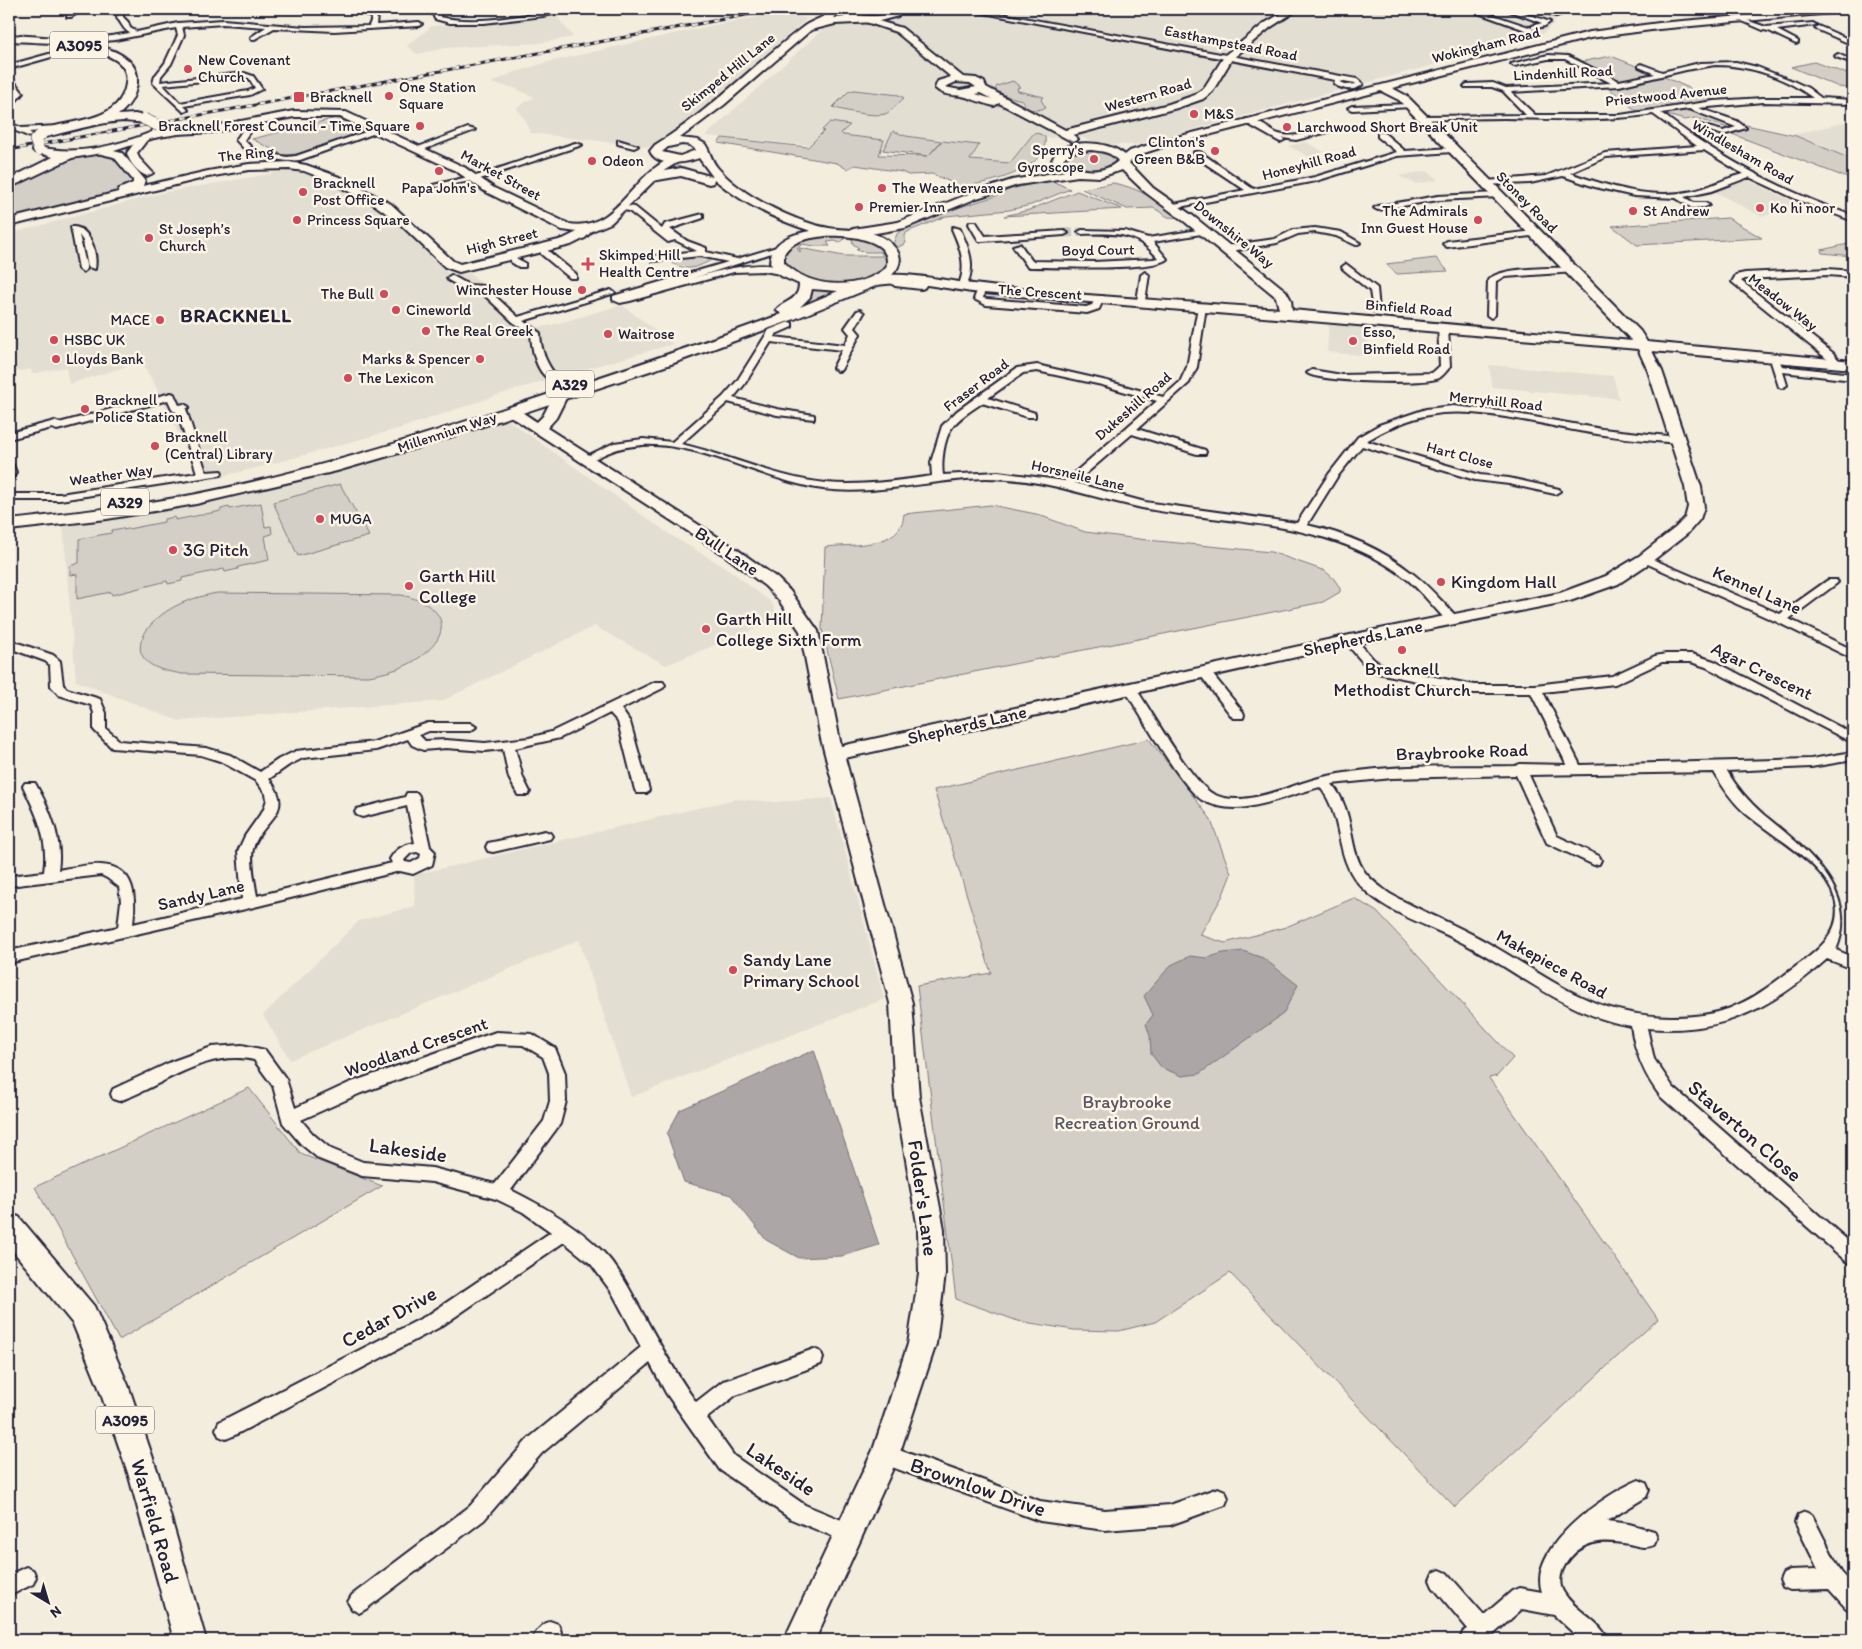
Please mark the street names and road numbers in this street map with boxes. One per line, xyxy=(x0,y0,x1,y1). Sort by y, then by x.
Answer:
street label: Easthampstead Road xyxy=(1163,21,1299,65)
street label: Wokingham Road xyxy=(1430,23,1542,67)
street label: Skimped Hill Lane xyxy=(677,29,779,115)
road number: A3095 xyxy=(50,32,108,58)
street label: Lindenhill Road xyxy=(1513,61,1614,85)
street label: Western Road xyxy=(1103,74,1193,116)
street label: Priestwood Avenue xyxy=(1604,80,1728,110)
street label: Windlesham Road xyxy=(1689,115,1798,189)
street label: The Ring xyxy=(217,142,275,166)
street label: Honeyhill Road xyxy=(1260,142,1358,184)
street label: Market Street xyxy=(458,146,545,205)
street label: Stoney Road xyxy=(1492,167,1562,237)
street label: Downshire Way xyxy=(1190,196,1278,272)
street label: High Street xyxy=(464,223,540,259)
street label: Boyd Court xyxy=(1061,240,1135,260)
street label: Meadow Way xyxy=(1745,269,1821,335)
street label: The Crescent xyxy=(997,280,1083,304)
street label: Binfield Road xyxy=(1365,295,1454,321)
street label: Fraser Road xyxy=(940,354,1013,415)
street label: Dukeshill Road xyxy=(1091,368,1175,444)
road number: A329 xyxy=(546,370,594,398)
street label: Merryhill Road xyxy=(1448,387,1544,415)
street label: Millennium Way xyxy=(395,408,499,456)
street label: Hart Close xyxy=(1425,437,1495,473)
street label: Horsneile Lane xyxy=(1030,456,1126,494)
street label: Weather Way xyxy=(68,460,154,490)
road number: A329 xyxy=(101,488,149,516)
street label: Bull Lane xyxy=(691,522,763,580)
street label: Kennel Lane xyxy=(1709,561,1805,619)
street label: Shepherds Lane xyxy=(1301,615,1425,661)
street label: Agar Crescent xyxy=(1708,637,1817,705)
street label: Shepherds Lane xyxy=(905,701,1029,749)
street label: Braybrooke Road xyxy=(1395,739,1529,765)
street label: Sandy Lane xyxy=(155,874,247,916)
street label: Makepiece Road xyxy=(1493,924,1612,1004)
street label: Woodland Crescent xyxy=(341,1012,491,1082)
street label: Staverton Close xyxy=(1683,1074,1807,1187)
street label: Lakeside xyxy=(367,1132,449,1167)
street label: Folder's Lane xyxy=(903,1138,944,1258)
street label: Cedar Drive xyxy=(337,1280,441,1353)
road number: A3095 xyxy=(96,1406,154,1434)
street label: Lakeside xyxy=(742,1436,821,1501)
street label: Brownlow Drive xyxy=(907,1452,1049,1521)
street label: Warfield Road xyxy=(126,1456,185,1586)

